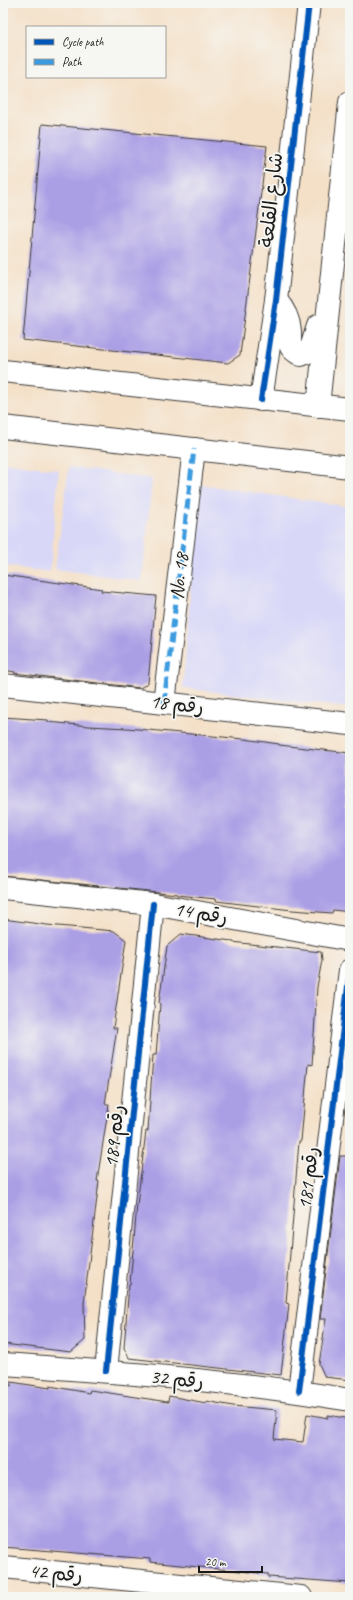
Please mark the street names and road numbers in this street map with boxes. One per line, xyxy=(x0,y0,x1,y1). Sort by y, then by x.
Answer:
street label: شارع القلعة xyxy=(254,151,289,249)
street label: No. 18 xyxy=(164,550,194,600)
street label: رقم 18 xyxy=(148,688,205,722)
street label: رقم 14 xyxy=(172,896,230,932)
street label: رقم 189 xyxy=(98,1103,132,1169)
street label: رقم 181 xyxy=(292,1145,326,1211)
street label: رقم 32 xyxy=(149,1364,205,1396)
street label: رقم 42 xyxy=(28,1558,84,1590)

